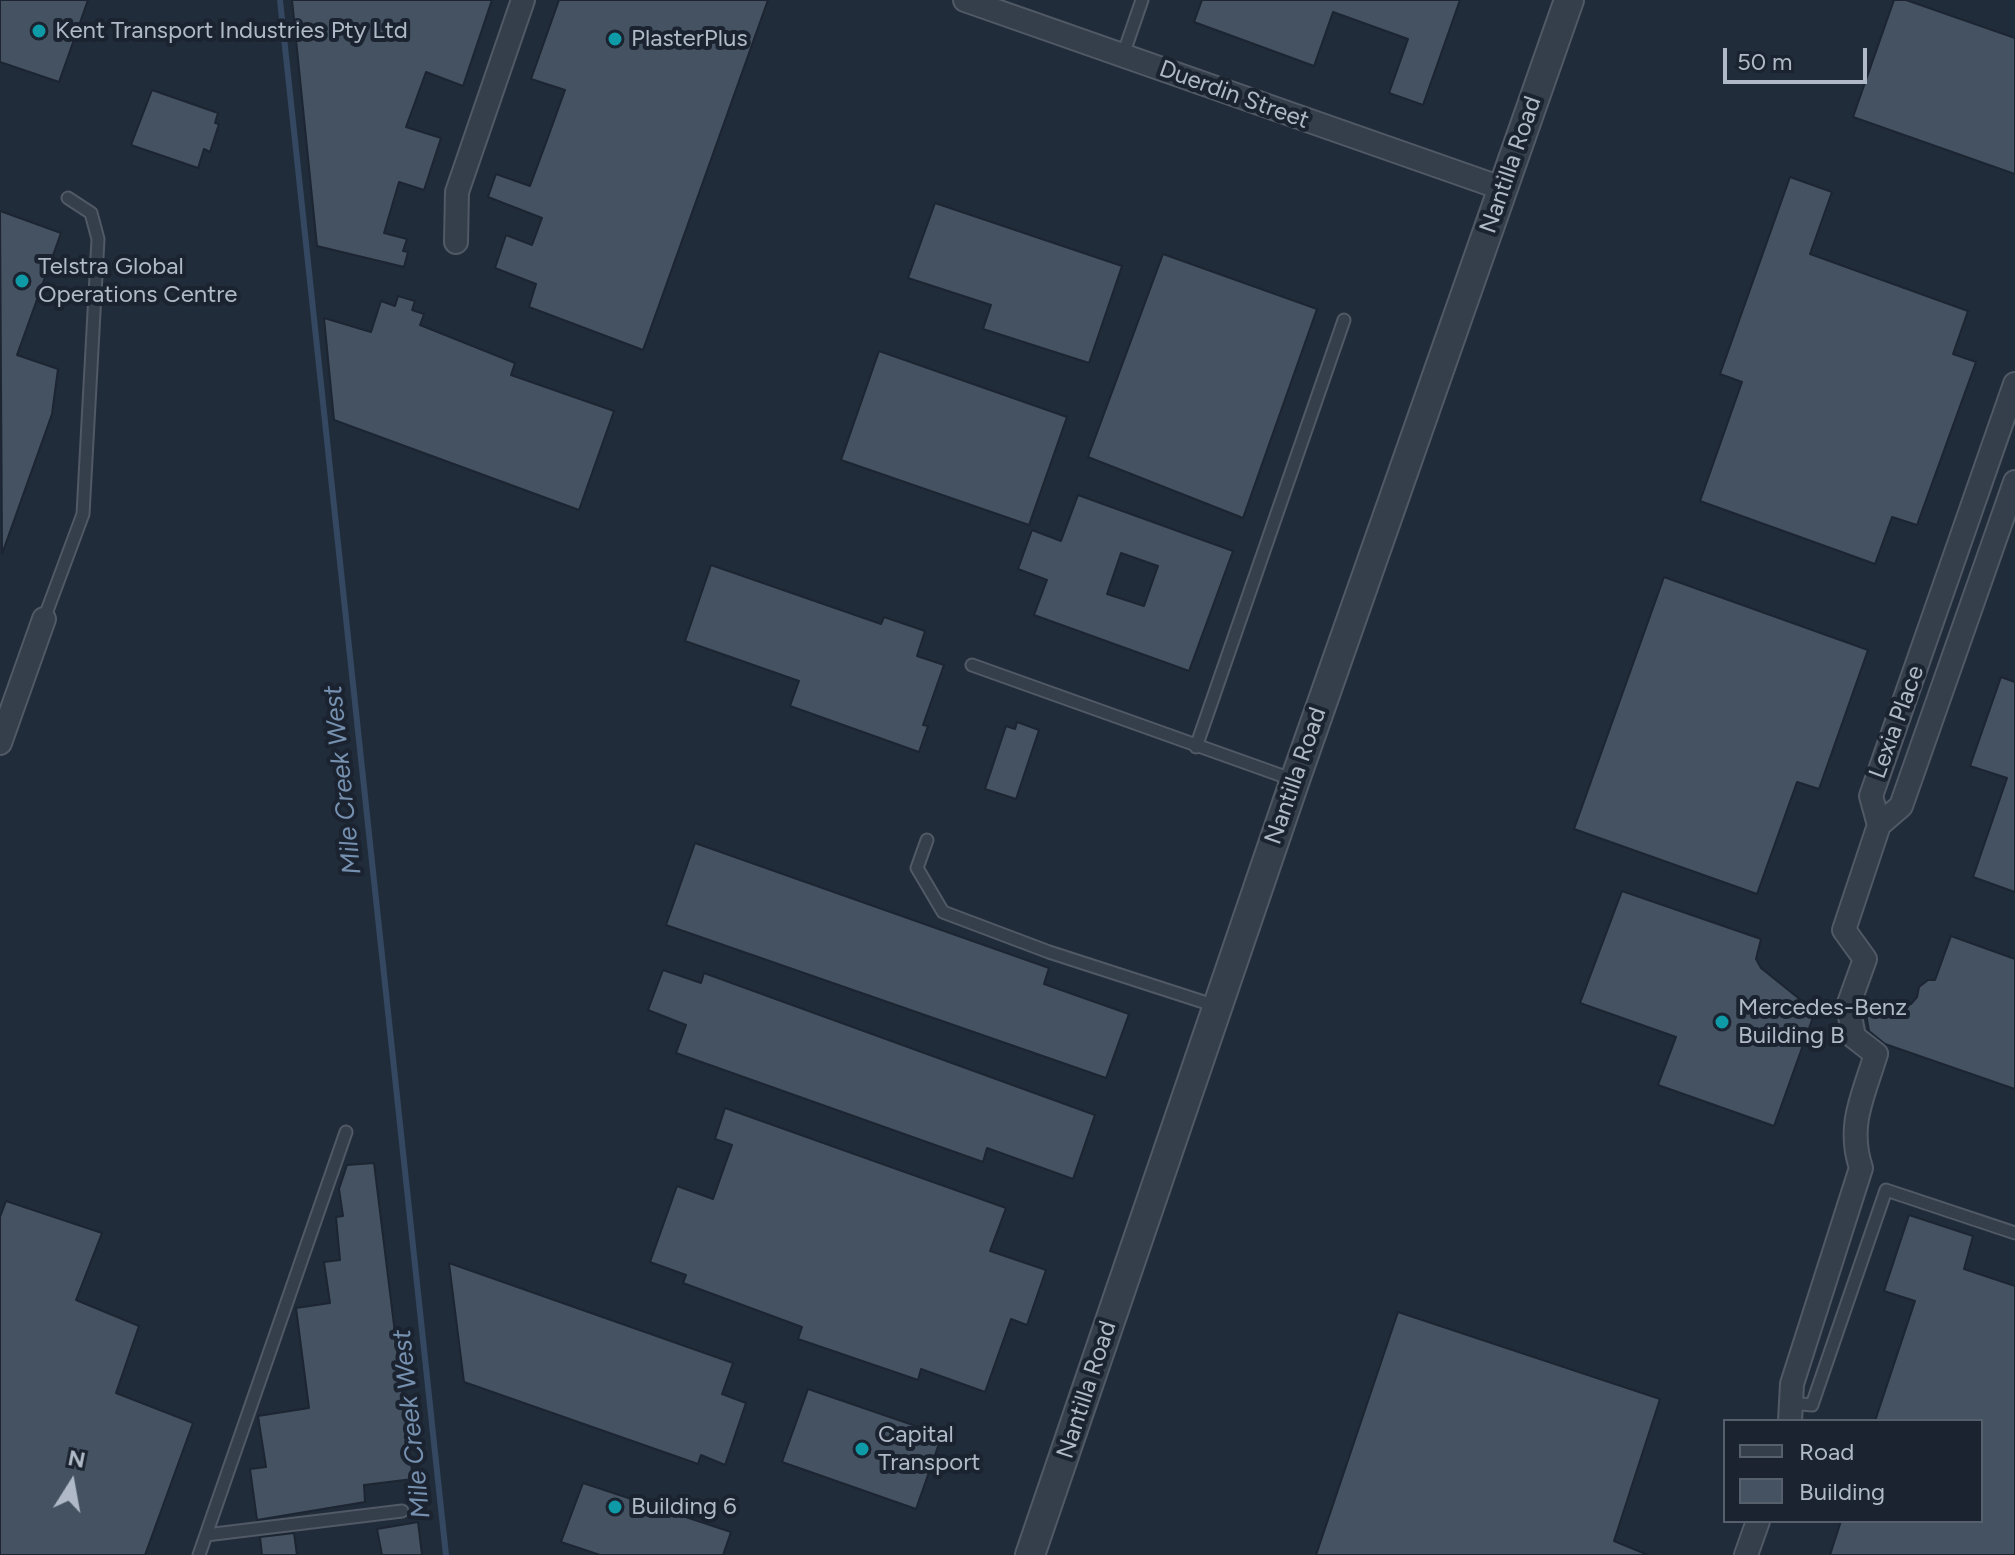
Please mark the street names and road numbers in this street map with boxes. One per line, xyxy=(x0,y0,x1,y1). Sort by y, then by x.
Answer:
street label: Duerdin Street xyxy=(1155,55,1313,135)
street label: Nantilla Road xyxy=(1474,93,1548,237)
street label: Lexia Place xyxy=(1863,662,1931,782)
street label: Nantilla Road xyxy=(1259,704,1333,848)
street label: Nantilla Road xyxy=(1051,1318,1123,1462)

